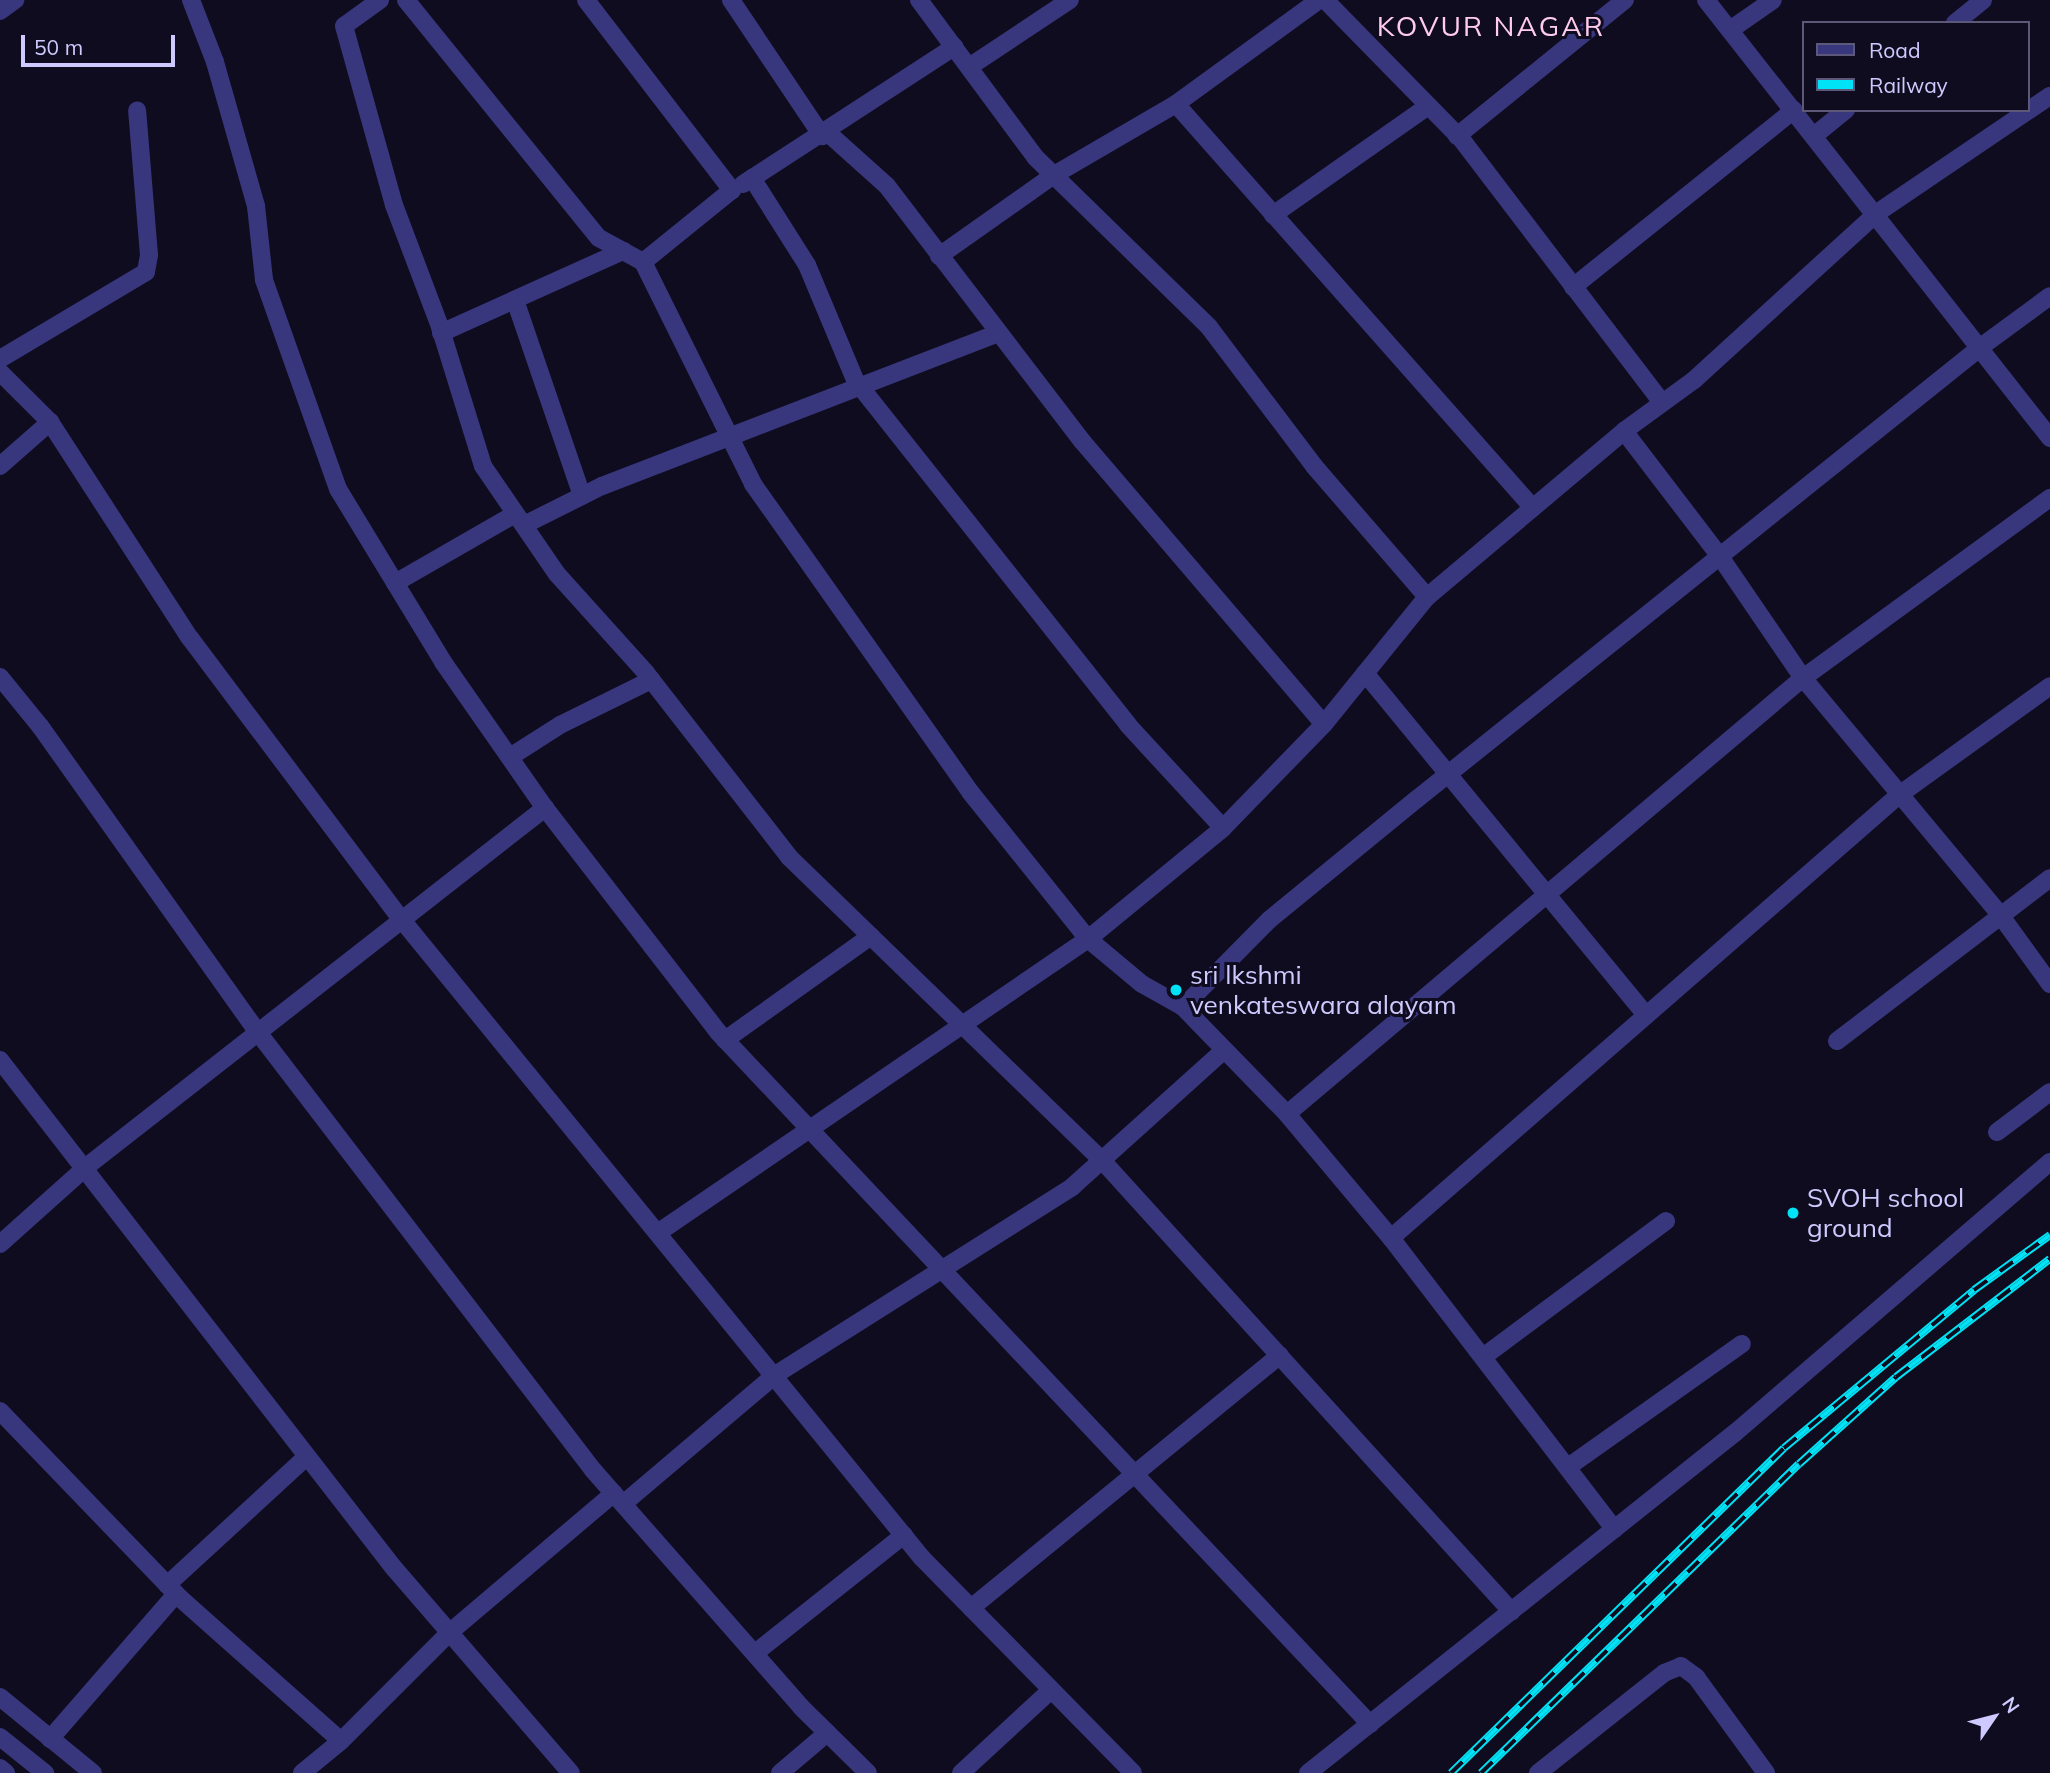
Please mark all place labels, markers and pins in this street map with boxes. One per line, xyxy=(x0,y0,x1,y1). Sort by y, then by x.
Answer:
place label: sri lkshmi venkateswara alayam xyxy=(1190,959,1456,1020)
marker: sri lkshmi venkateswara alayam xyxy=(1168,982,1184,998)
place label: SVOH school ground xyxy=(1807,1182,1964,1244)
marker: SVOH school ground xyxy=(1785,1205,1801,1221)

